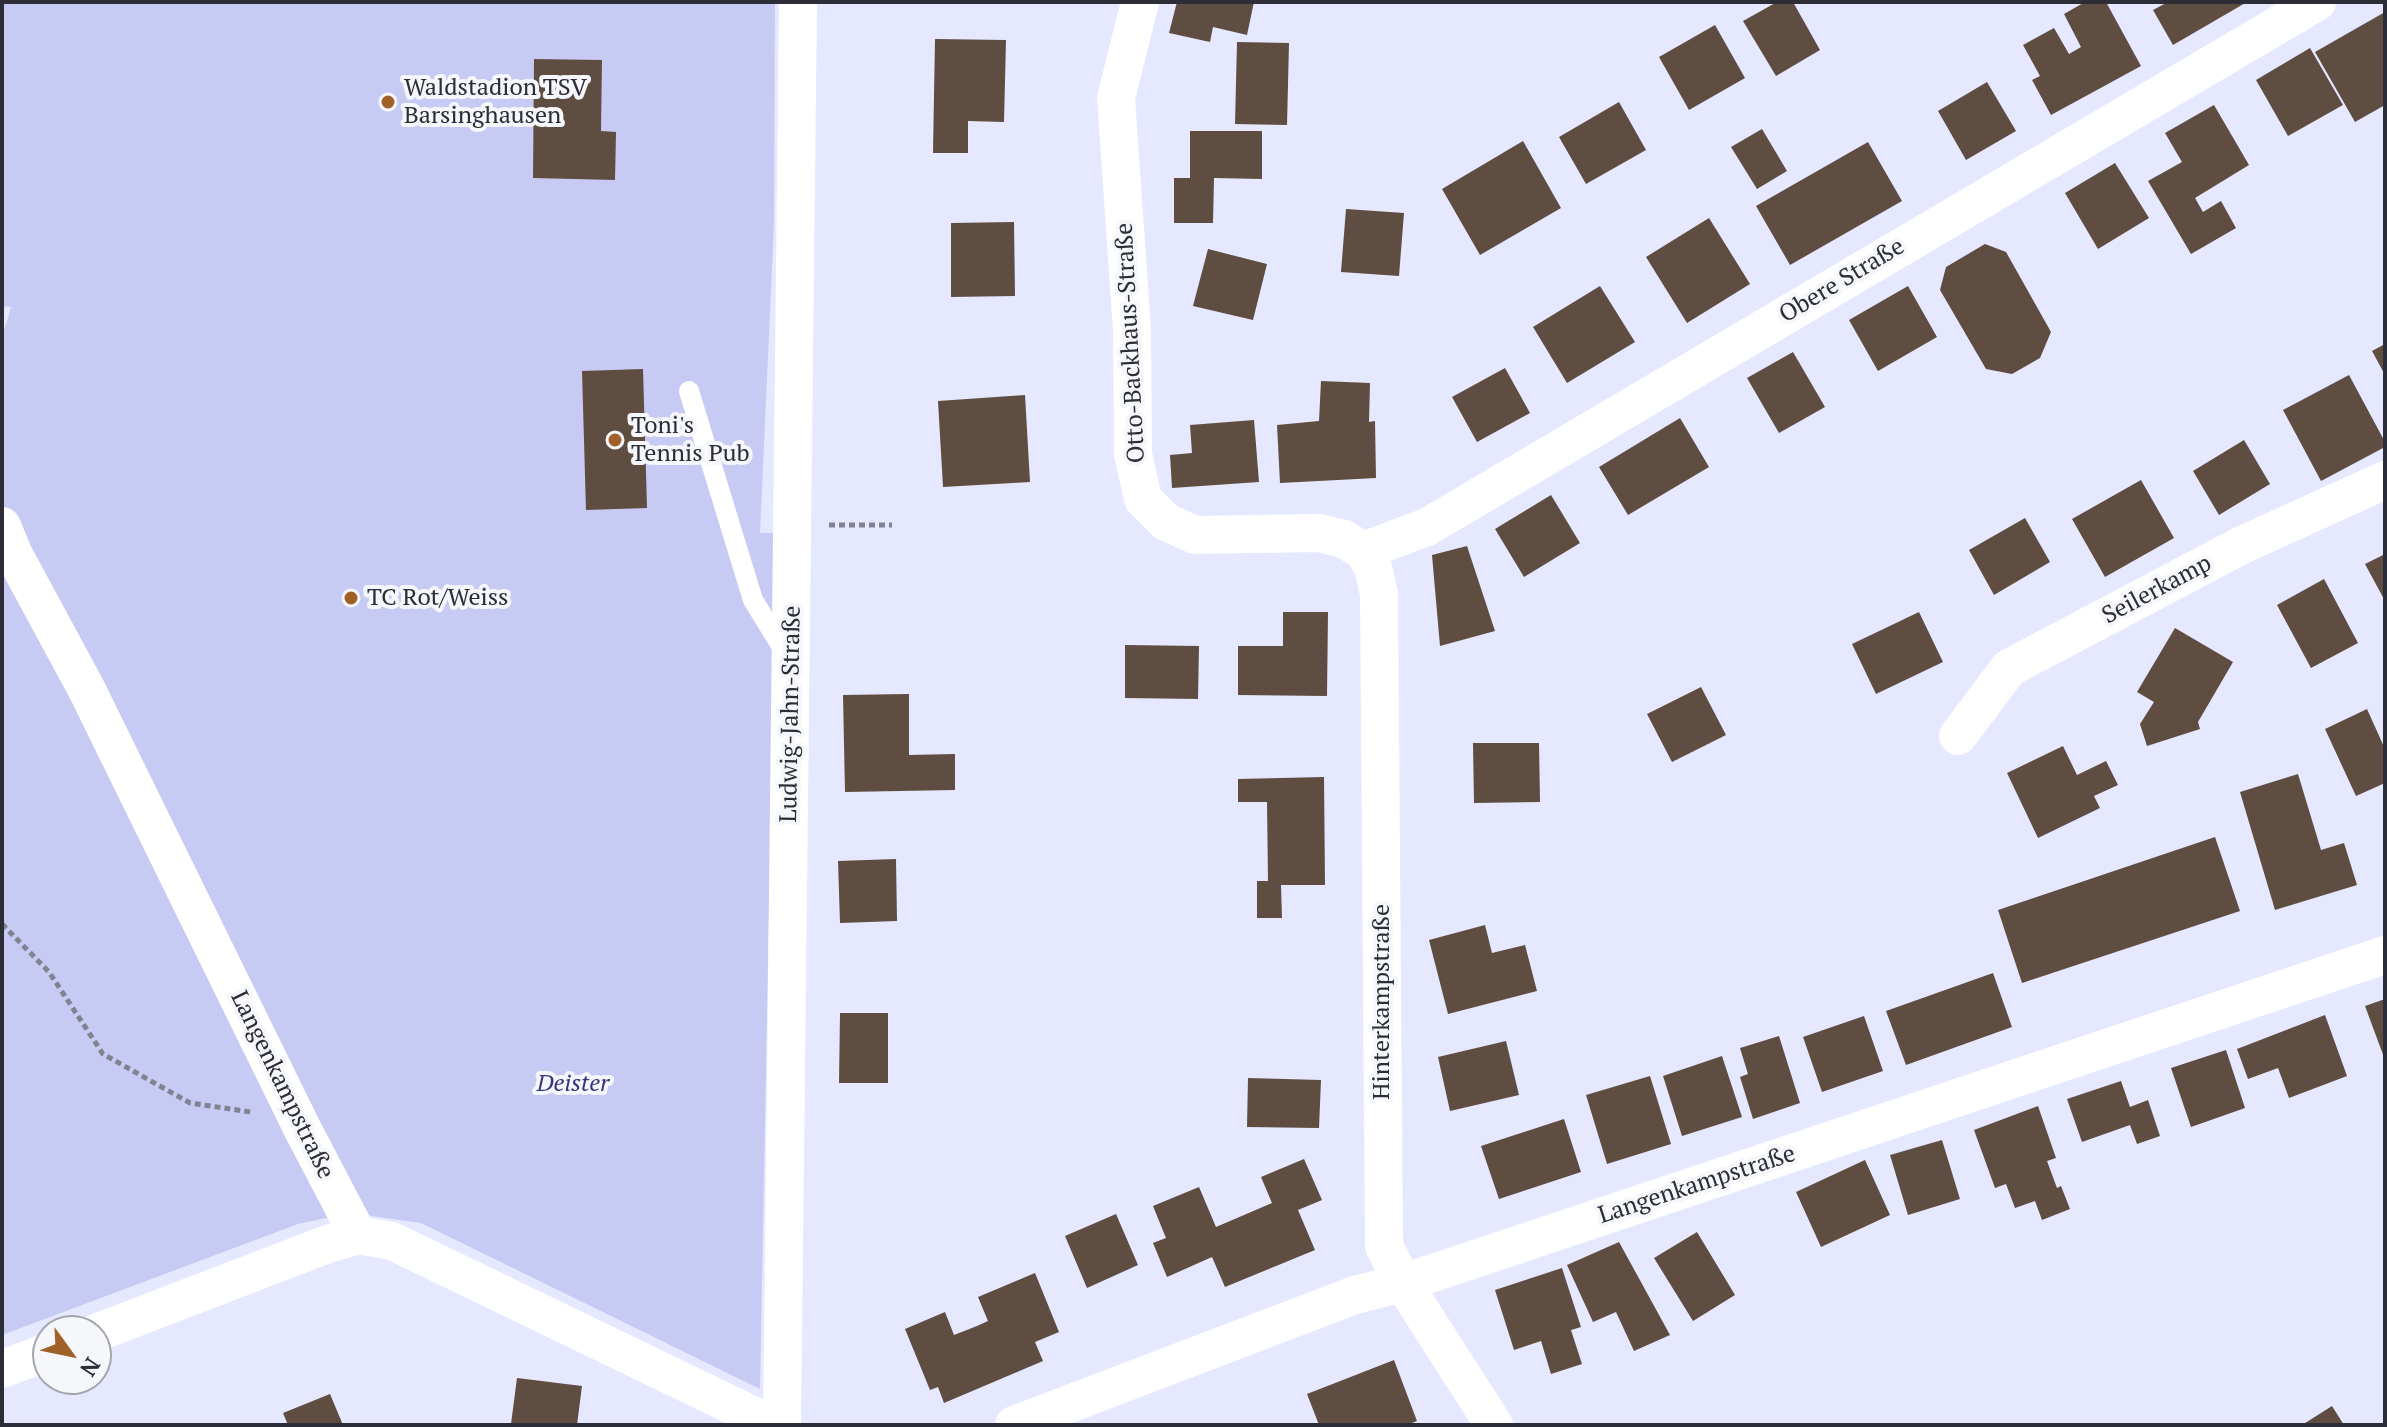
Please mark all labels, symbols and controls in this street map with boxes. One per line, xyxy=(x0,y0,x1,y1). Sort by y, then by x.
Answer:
place label: Waldstadion TSV Barsinghausen xyxy=(404,74,587,130)
marker: Waldstadion TSV Barsinghausen xyxy=(379,93,397,111)
street label: Otto-Backhaus-Straße xyxy=(1110,222,1152,464)
street label: Obere Straße xyxy=(1774,232,1910,330)
place label: Toni's Tennis Pub xyxy=(631,412,750,468)
marker: Toni's Tennis Pub xyxy=(606,431,624,449)
street label: Seilerkamp xyxy=(2097,549,2217,631)
place label: TC Rot/Weiss xyxy=(367,584,509,612)
marker: TC Rot/Weiss xyxy=(342,589,360,607)
street label: Ludwig-Jahn-Straße xyxy=(775,605,807,823)
street label: Hinterkampstraße xyxy=(1368,904,1396,1100)
street label: Langenkampstraße xyxy=(224,986,340,1184)
park label: Deister xyxy=(537,1070,609,1098)
street label: Langenkampstraße xyxy=(1595,1140,1799,1230)
north arrow xyxy=(32,1315,112,1395)
text: N xyxy=(74,1352,108,1382)

